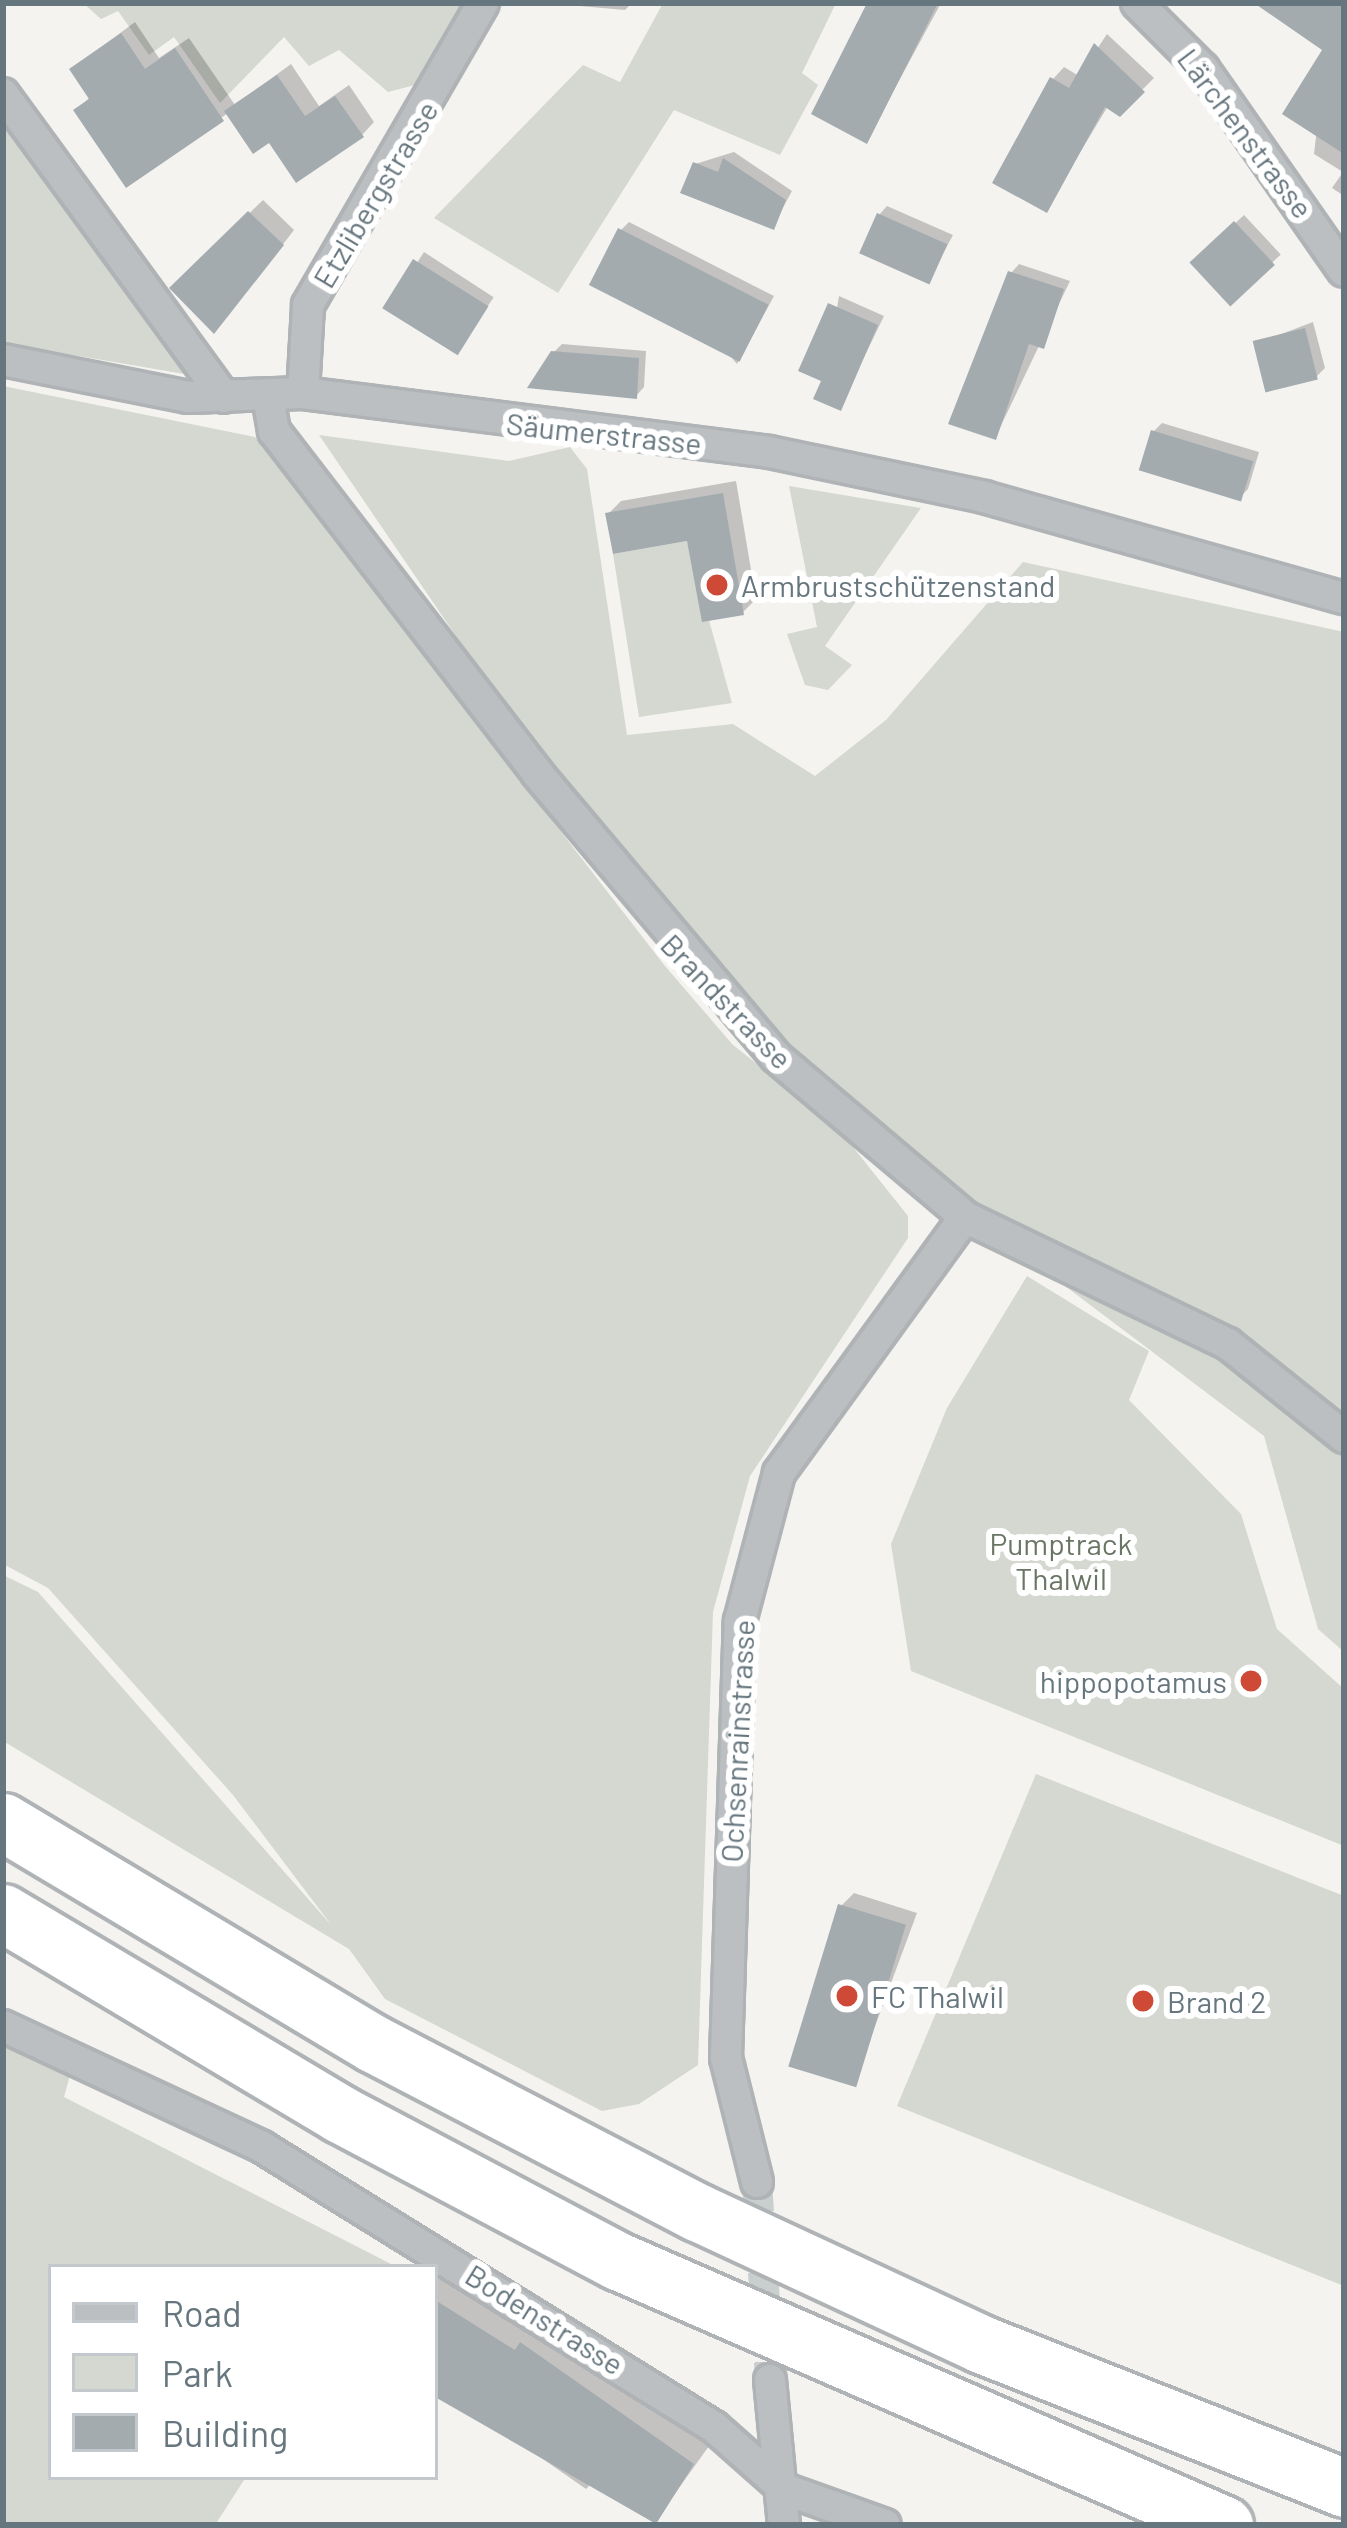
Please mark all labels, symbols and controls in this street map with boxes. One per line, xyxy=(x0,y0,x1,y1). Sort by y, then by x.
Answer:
street label: Lärchenstrasse xyxy=(1171,41,1321,225)
street label: Etzlibergstrasse xyxy=(305,94,445,294)
street label: Säumerstrasse xyxy=(505,405,703,461)
place label: Armbrustschützenstand xyxy=(741,567,1055,603)
marker: Armbrustschützenstand xyxy=(704,572,730,598)
street label: Brandstrasse xyxy=(654,926,800,1076)
park label: Pumptrack Thalwil xyxy=(990,1525,1132,1596)
street label: Ochsenrainstrasse xyxy=(713,1619,761,1863)
place label: hippopotamus xyxy=(1040,1663,1227,1699)
marker: hippopotamus xyxy=(1238,1668,1264,1694)
place label: FC Thalwil xyxy=(871,1978,1004,2014)
marker: FC Thalwil xyxy=(834,1983,860,2009)
place label: Brand 2 xyxy=(1167,1983,1266,2019)
marker: Brand 2 xyxy=(1130,1988,1156,2014)
street label: Bodenstrasse xyxy=(459,2256,631,2382)
legend xyxy=(48,2264,438,2480)
text: Road xyxy=(162,2291,242,2334)
text: Park xyxy=(162,2351,233,2394)
text: Building xyxy=(162,2411,288,2454)

